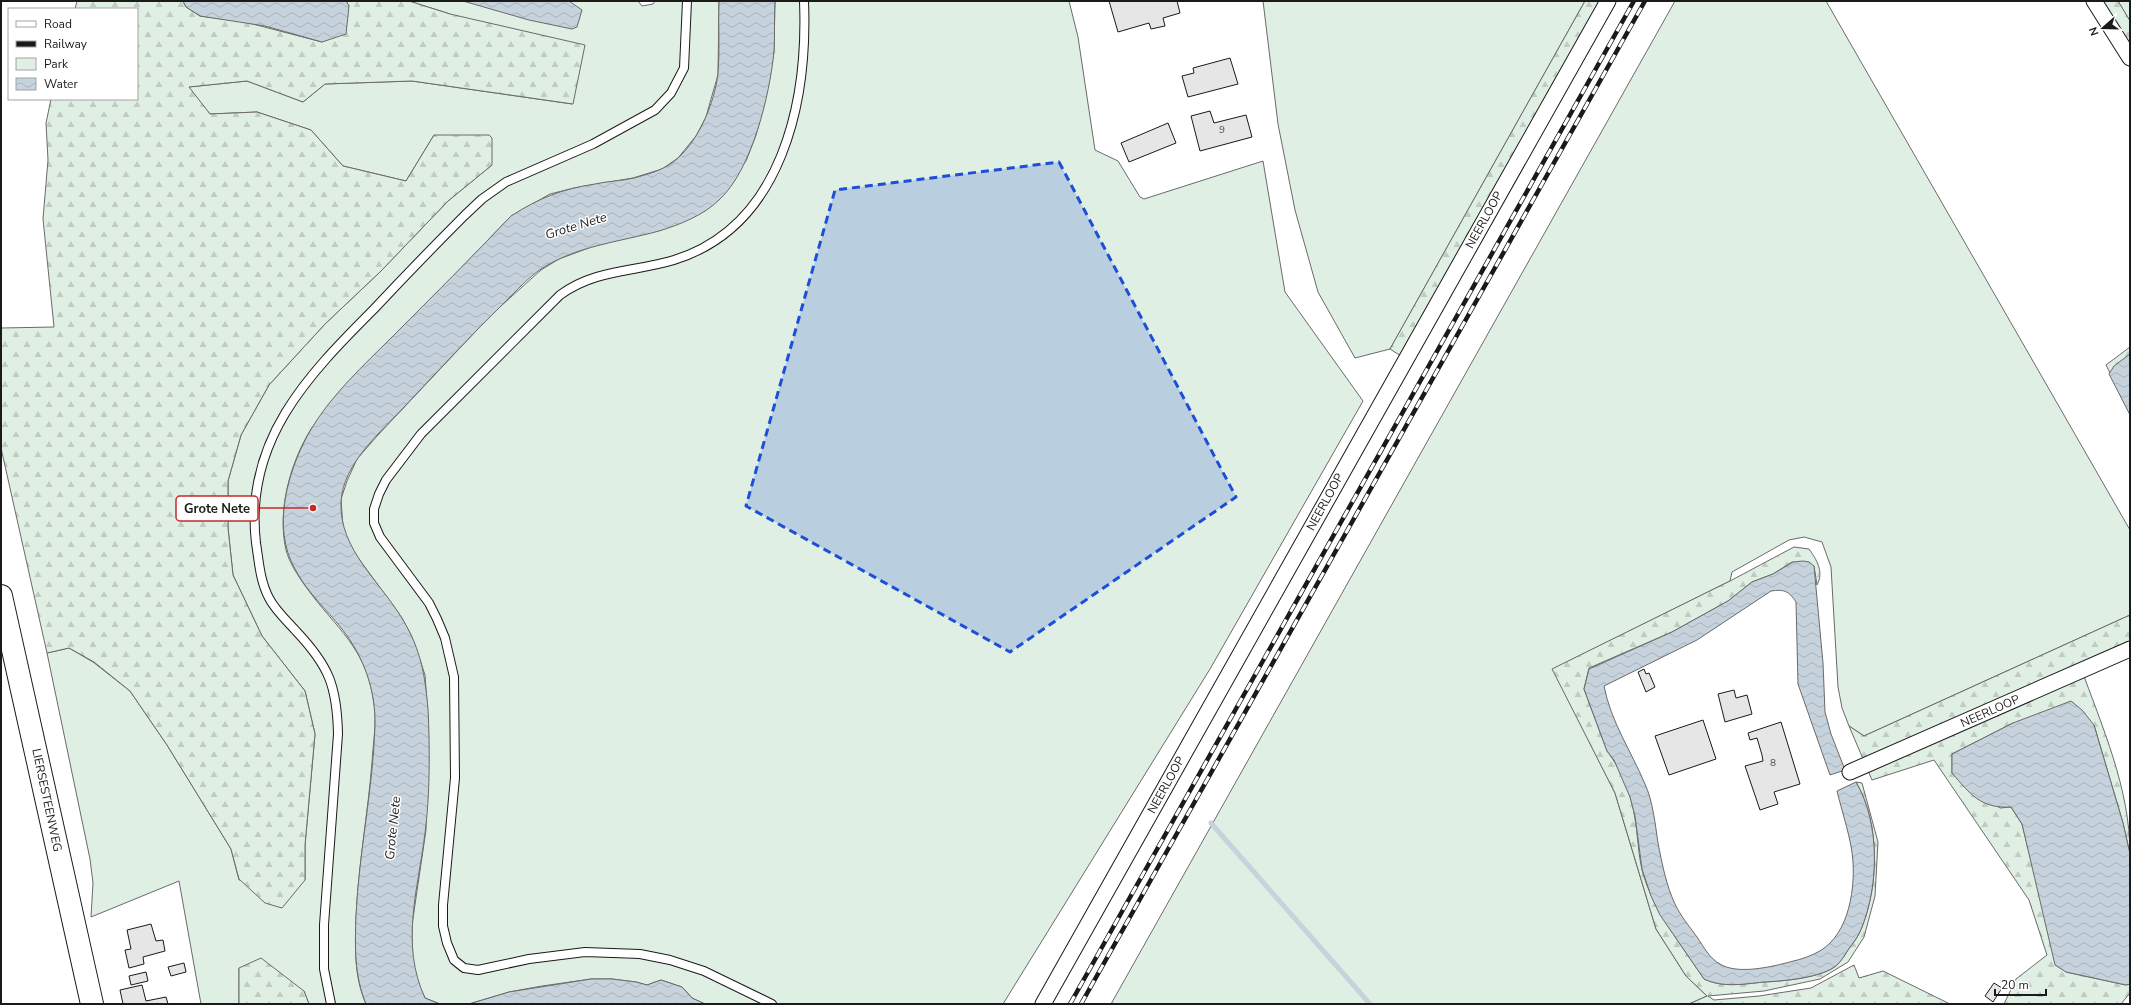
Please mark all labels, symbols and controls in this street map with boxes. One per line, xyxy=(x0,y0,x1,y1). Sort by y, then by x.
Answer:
legend xyxy=(8,8,138,100)
north arrow xyxy=(2083,8,2123,48)
text: Road xyxy=(44,16,72,32)
text: N xyxy=(2086,25,2103,38)
text: Railway xyxy=(44,36,88,52)
text: Park xyxy=(44,56,69,72)
text: Water xyxy=(44,76,78,92)
house number: 9 xyxy=(1219,123,1225,137)
street label: NEERLOOP xyxy=(1462,188,1506,251)
water label: Grote Nete xyxy=(543,208,609,244)
street label: NEERLOOP xyxy=(1303,470,1347,533)
callout: Grote Nete xyxy=(176,496,258,521)
text: Grote Nete xyxy=(184,500,250,518)
street label: NEERLOOP xyxy=(1958,691,2022,731)
street label: LIERSESTEENWEG xyxy=(28,747,66,853)
street label: NEERLOOP xyxy=(1144,753,1188,816)
house number: 8 xyxy=(1770,756,1776,770)
water label: Grote Nete xyxy=(381,795,405,861)
scale bar xyxy=(1995,971,2046,997)
text: 20 m xyxy=(2001,977,2029,993)

